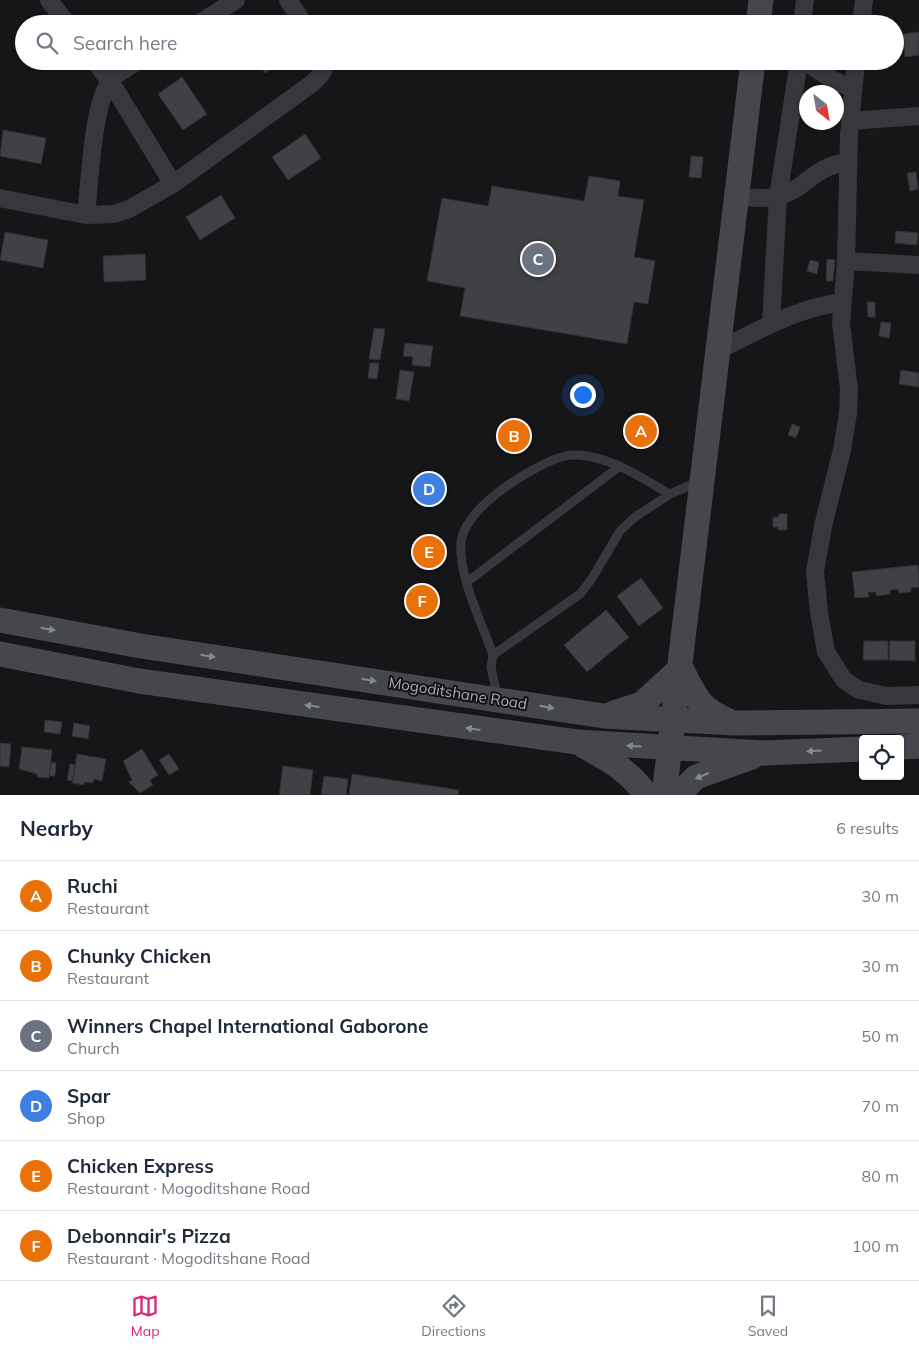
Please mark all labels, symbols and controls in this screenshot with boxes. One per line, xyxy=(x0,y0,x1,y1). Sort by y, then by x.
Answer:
search box xyxy=(15,15,904,70)
icon: search xyxy=(33,29,61,57)
text: Search here xyxy=(73,31,177,55)
north arrow xyxy=(799,85,844,130)
pin: C xyxy=(522,240,554,278)
your location xyxy=(570,382,596,408)
pin: A xyxy=(625,412,657,450)
pin: B xyxy=(498,417,530,455)
pin: D xyxy=(413,470,445,508)
pin: E xyxy=(413,533,445,571)
pin: F xyxy=(406,582,438,620)
one-way arrow xyxy=(40,625,56,633)
one-way arrow xyxy=(200,652,216,660)
street label: Mogoditshane Road xyxy=(387,673,529,713)
one-way arrow xyxy=(361,676,377,684)
one-way arrow xyxy=(304,702,320,710)
one-way arrow xyxy=(539,703,555,711)
one-way arrow xyxy=(464,725,480,733)
map controls xyxy=(859,735,904,780)
button: locate xyxy=(859,735,904,780)
one-way arrow xyxy=(626,742,642,750)
one-way arrow xyxy=(806,748,822,756)
one-way arrow xyxy=(694,771,709,780)
text: Nearby xyxy=(20,815,93,841)
text: 6 results xyxy=(836,818,899,838)
text: Ruchi xyxy=(67,874,118,898)
text: A xyxy=(30,886,42,906)
text: 30 m xyxy=(862,886,899,906)
text: Restaurant xyxy=(67,898,149,918)
text: Chunky Chicken xyxy=(67,944,211,968)
text: B xyxy=(30,956,42,976)
text: 30 m xyxy=(862,956,899,976)
text: Restaurant xyxy=(67,968,149,988)
text: Winners Chapel International Gaborone xyxy=(67,1014,428,1038)
text: C xyxy=(31,1026,41,1046)
text: 50 m xyxy=(862,1026,899,1046)
text: Church xyxy=(67,1038,120,1058)
text: Spar xyxy=(67,1084,110,1108)
text: D xyxy=(30,1096,42,1116)
text: 70 m xyxy=(862,1096,899,1116)
text: Shop xyxy=(67,1108,105,1128)
text: Chicken Express xyxy=(67,1154,214,1178)
text: E xyxy=(31,1166,41,1186)
text: 80 m xyxy=(862,1166,899,1186)
text: Restaurant · Mogoditshane Road xyxy=(67,1178,310,1198)
text: Debonnair's Pizza xyxy=(67,1224,231,1248)
text: F xyxy=(31,1236,41,1256)
text: 100 m xyxy=(852,1236,899,1256)
text: Restaurant · Mogoditshane Road xyxy=(67,1248,310,1268)
tab: Map xyxy=(131,1292,160,1340)
tab: Directions xyxy=(421,1292,486,1340)
tab: Saved xyxy=(748,1292,788,1340)

